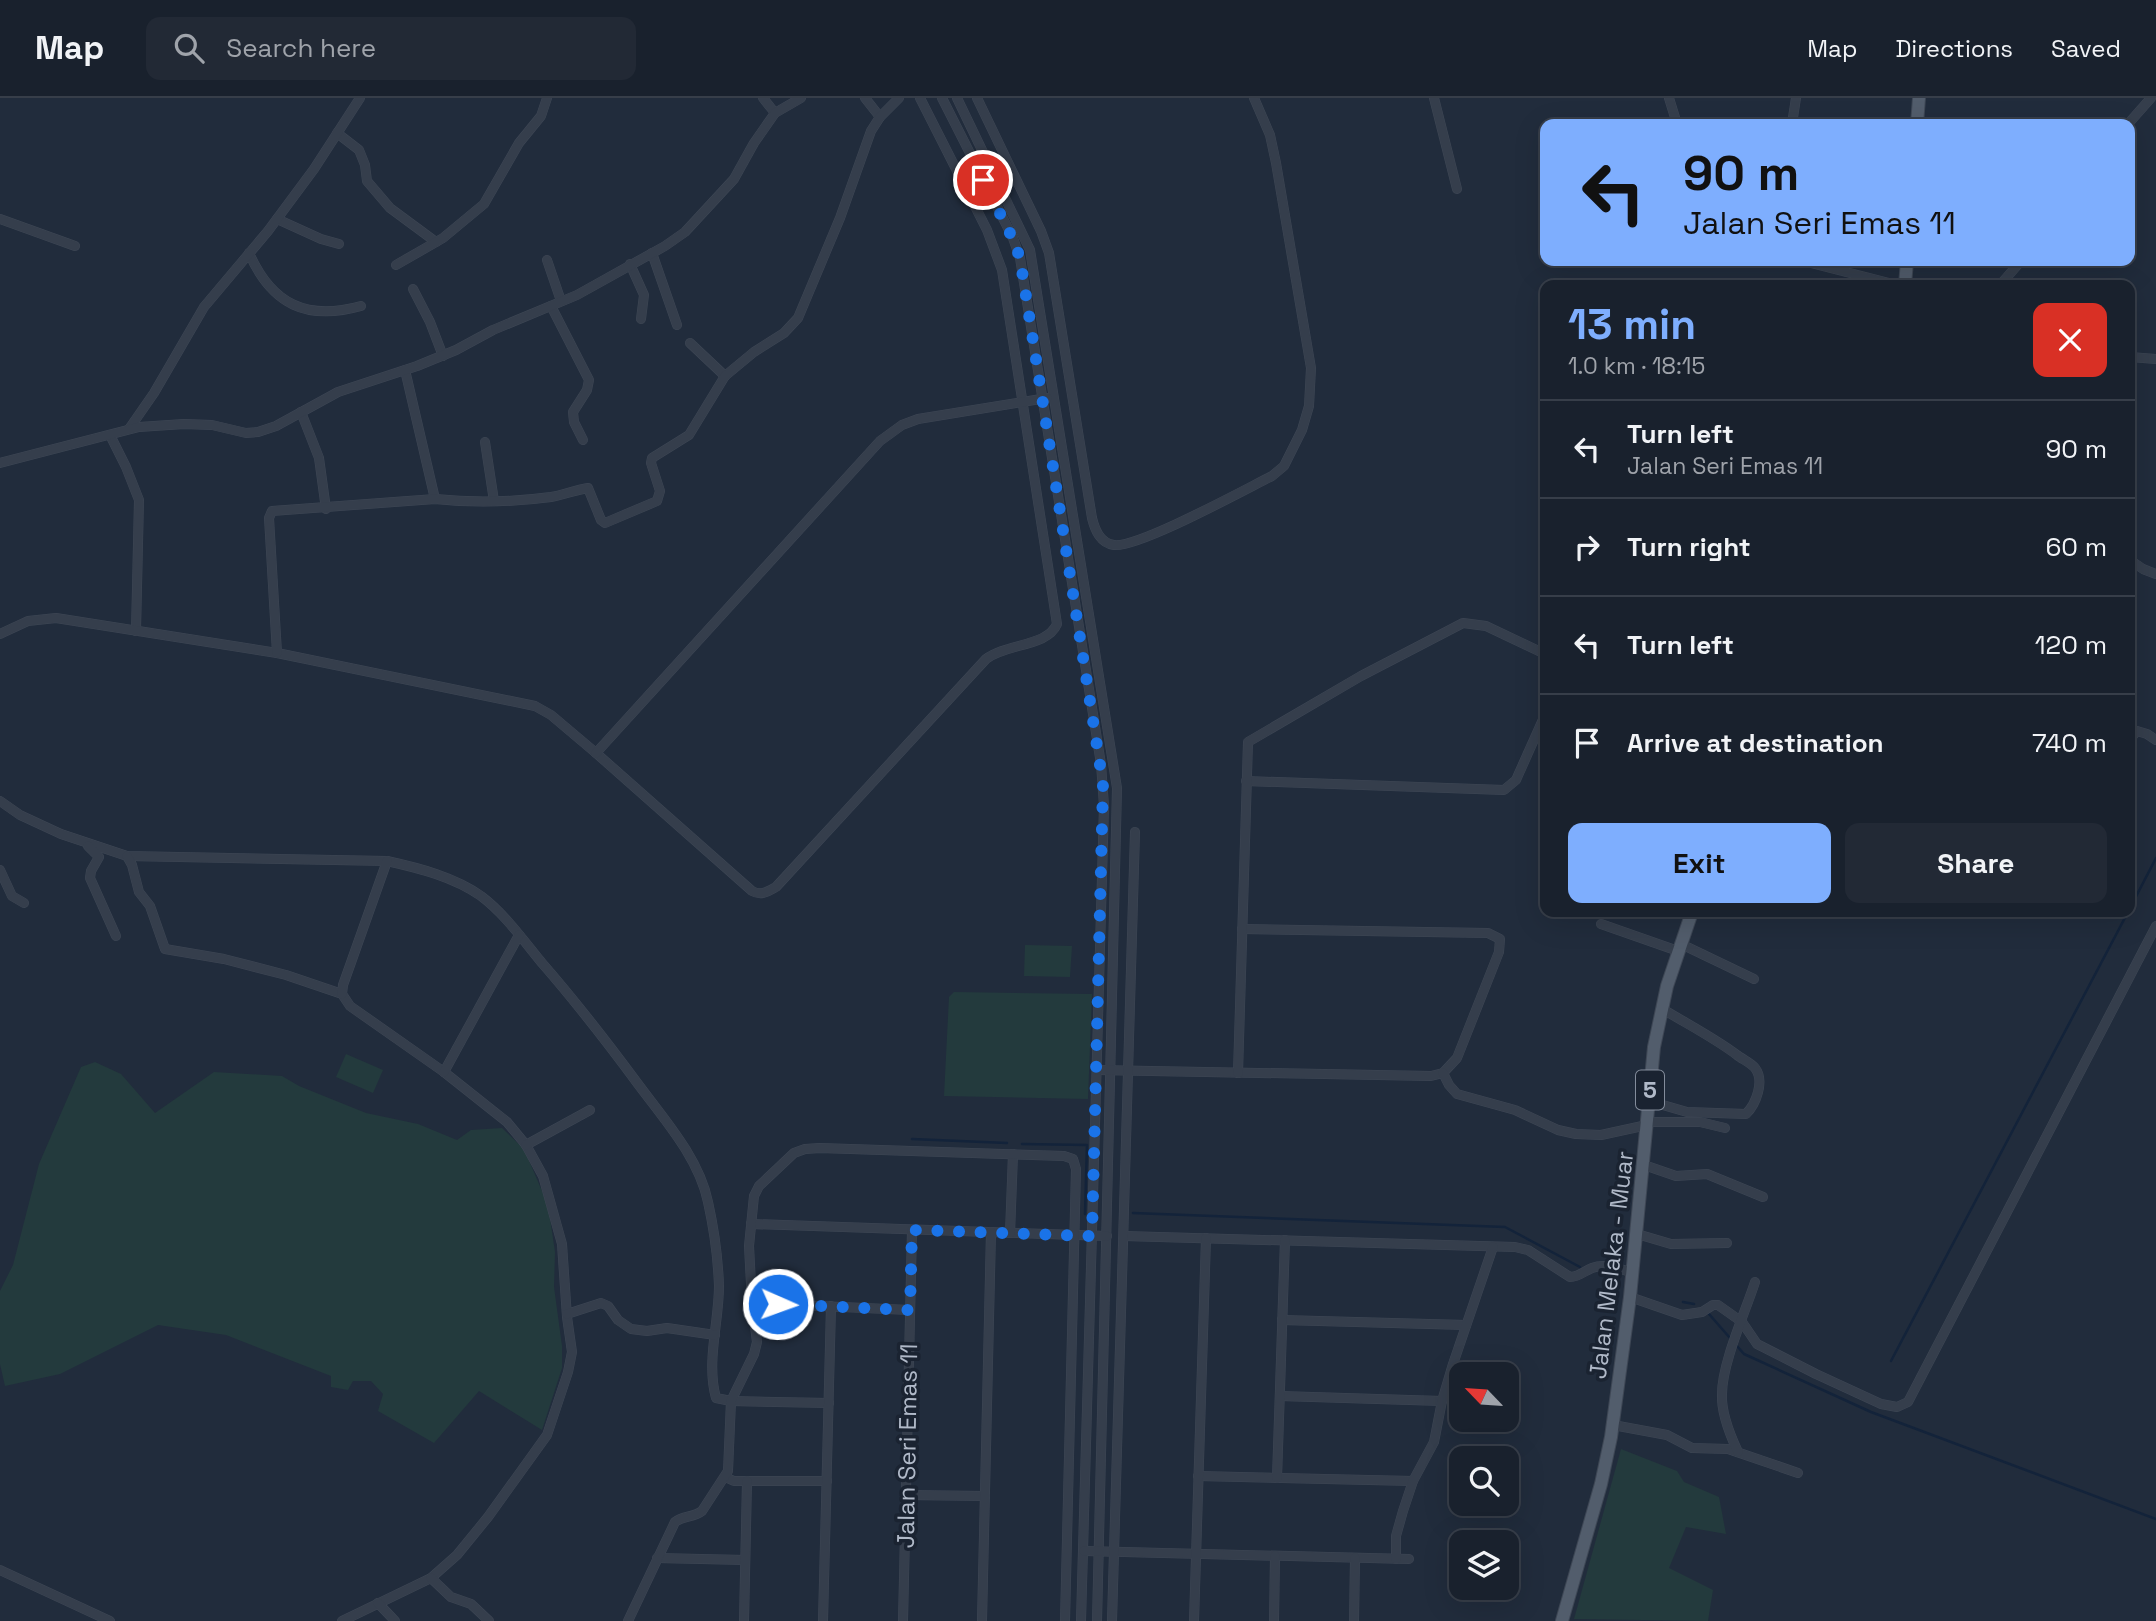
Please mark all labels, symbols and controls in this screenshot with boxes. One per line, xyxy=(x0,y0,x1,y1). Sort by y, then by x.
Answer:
search box xyxy=(146,17,636,80)
text: Map xyxy=(35,27,104,69)
icon: search xyxy=(170,29,208,67)
text: Search here xyxy=(226,31,376,65)
text: Map xyxy=(1807,33,1857,64)
text: Directions xyxy=(1895,33,2013,64)
text: Saved xyxy=(2051,33,2121,64)
text: 90 m xyxy=(1683,142,1799,204)
icon: left xyxy=(1568,147,1659,238)
pin xyxy=(953,150,1013,210)
icon: arrive xyxy=(964,161,1002,199)
text: Jalan Seri Emas 11 xyxy=(1683,203,1956,243)
text: 13 min xyxy=(1568,298,1696,351)
button: close xyxy=(2033,303,2107,377)
text: 1.0 km · 18:15 xyxy=(1568,351,1705,381)
text: Turn left xyxy=(1627,417,1734,451)
icon: left xyxy=(1568,430,1606,468)
text: 90 m xyxy=(2045,432,2107,466)
text: Jalan Seri Emas 11 xyxy=(1627,451,1823,481)
icon: right xyxy=(1568,528,1606,566)
text: Turn right xyxy=(1627,530,1751,564)
text: 60 m xyxy=(2045,530,2107,564)
icon: left xyxy=(1568,626,1606,664)
text: Turn left xyxy=(1627,628,1734,662)
text: 120 m xyxy=(2035,628,2107,662)
icon: arrive xyxy=(1568,724,1606,762)
text: Arrive at destination xyxy=(1627,726,1884,760)
text: 740 m xyxy=(2032,726,2107,760)
button: Exit xyxy=(1568,823,1831,903)
button: Share xyxy=(1845,823,2107,903)
road number: 5 xyxy=(1636,1071,1664,1110)
street label: Jalan Melaka - Muar xyxy=(1582,1149,1640,1381)
position arrow xyxy=(741,1267,815,1341)
street label: Jalan Seri Emas 11 xyxy=(890,1343,924,1549)
north arrow xyxy=(1449,1362,1519,1432)
map controls xyxy=(1449,1362,1519,1600)
button: search xyxy=(1449,1446,1519,1516)
button: layers xyxy=(1449,1530,1519,1600)

